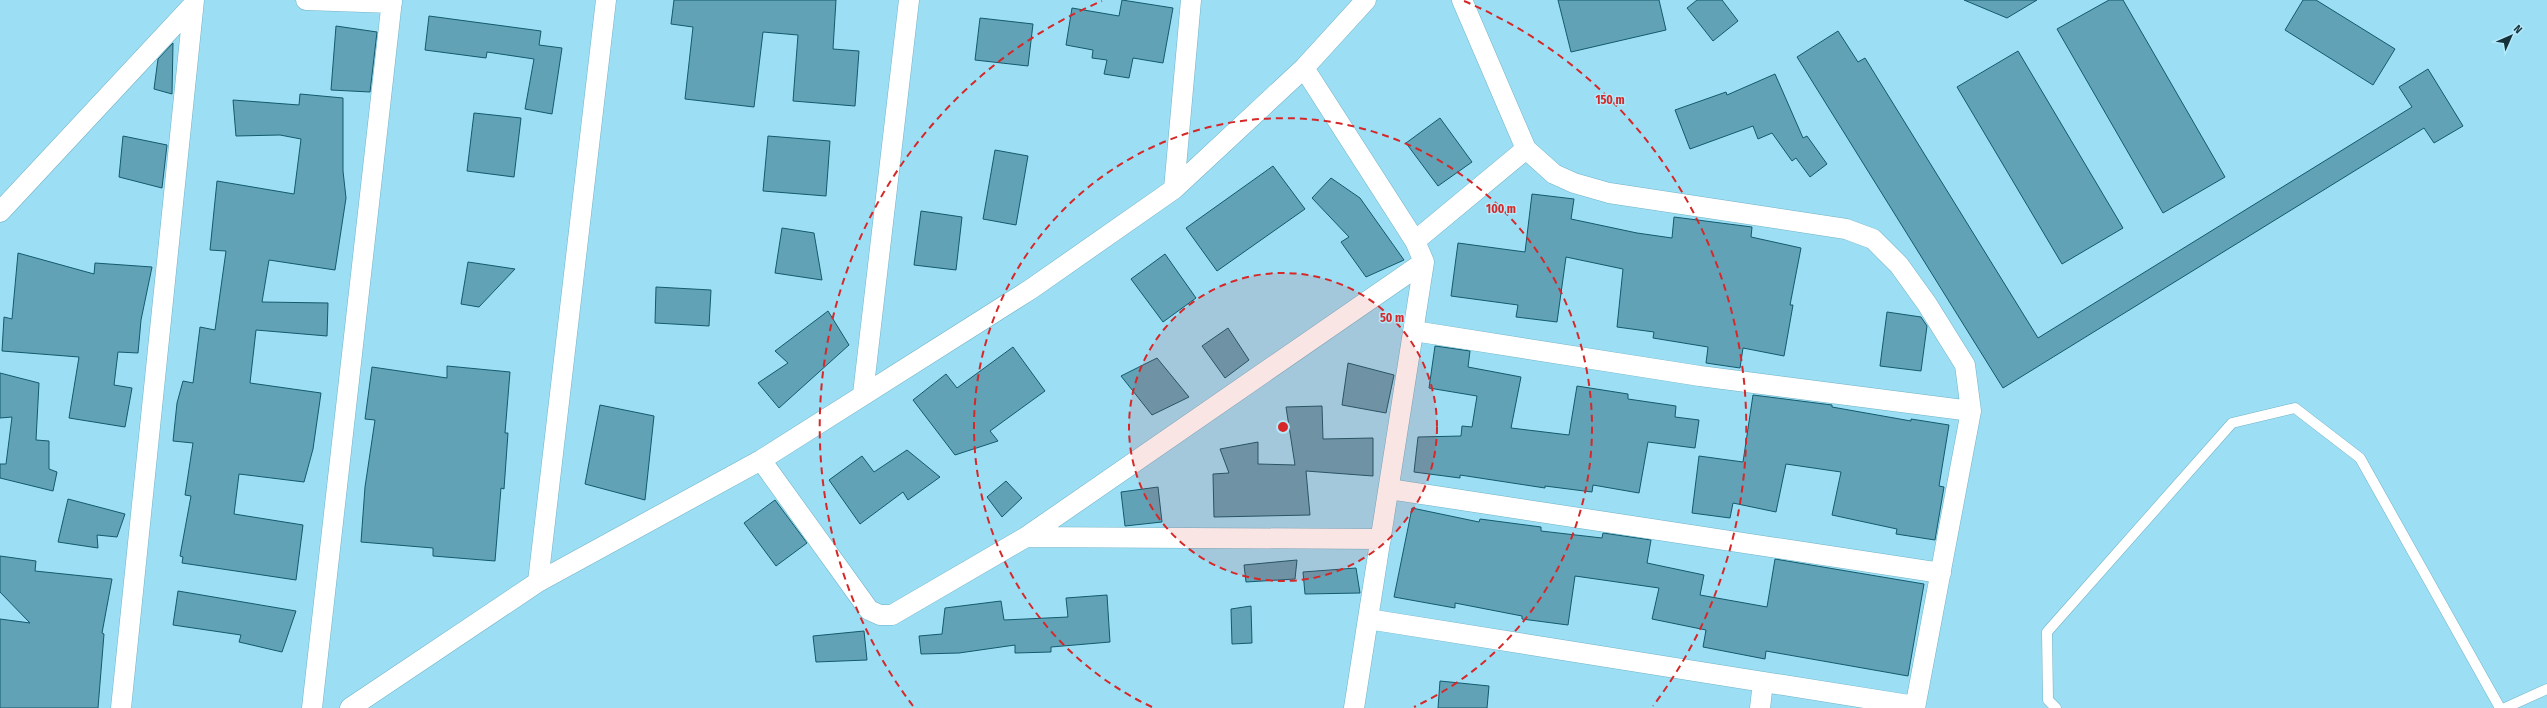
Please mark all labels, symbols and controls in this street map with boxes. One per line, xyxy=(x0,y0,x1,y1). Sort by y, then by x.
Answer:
north arrow xyxy=(2491,16,2531,56)
text: N xyxy=(2511,22,2525,36)
text: 150 m xyxy=(1595,93,1625,107)
text: 100 m xyxy=(1486,202,1516,216)
text: 50 m xyxy=(1380,311,1404,325)
centre of rings xyxy=(1276,420,1290,434)

